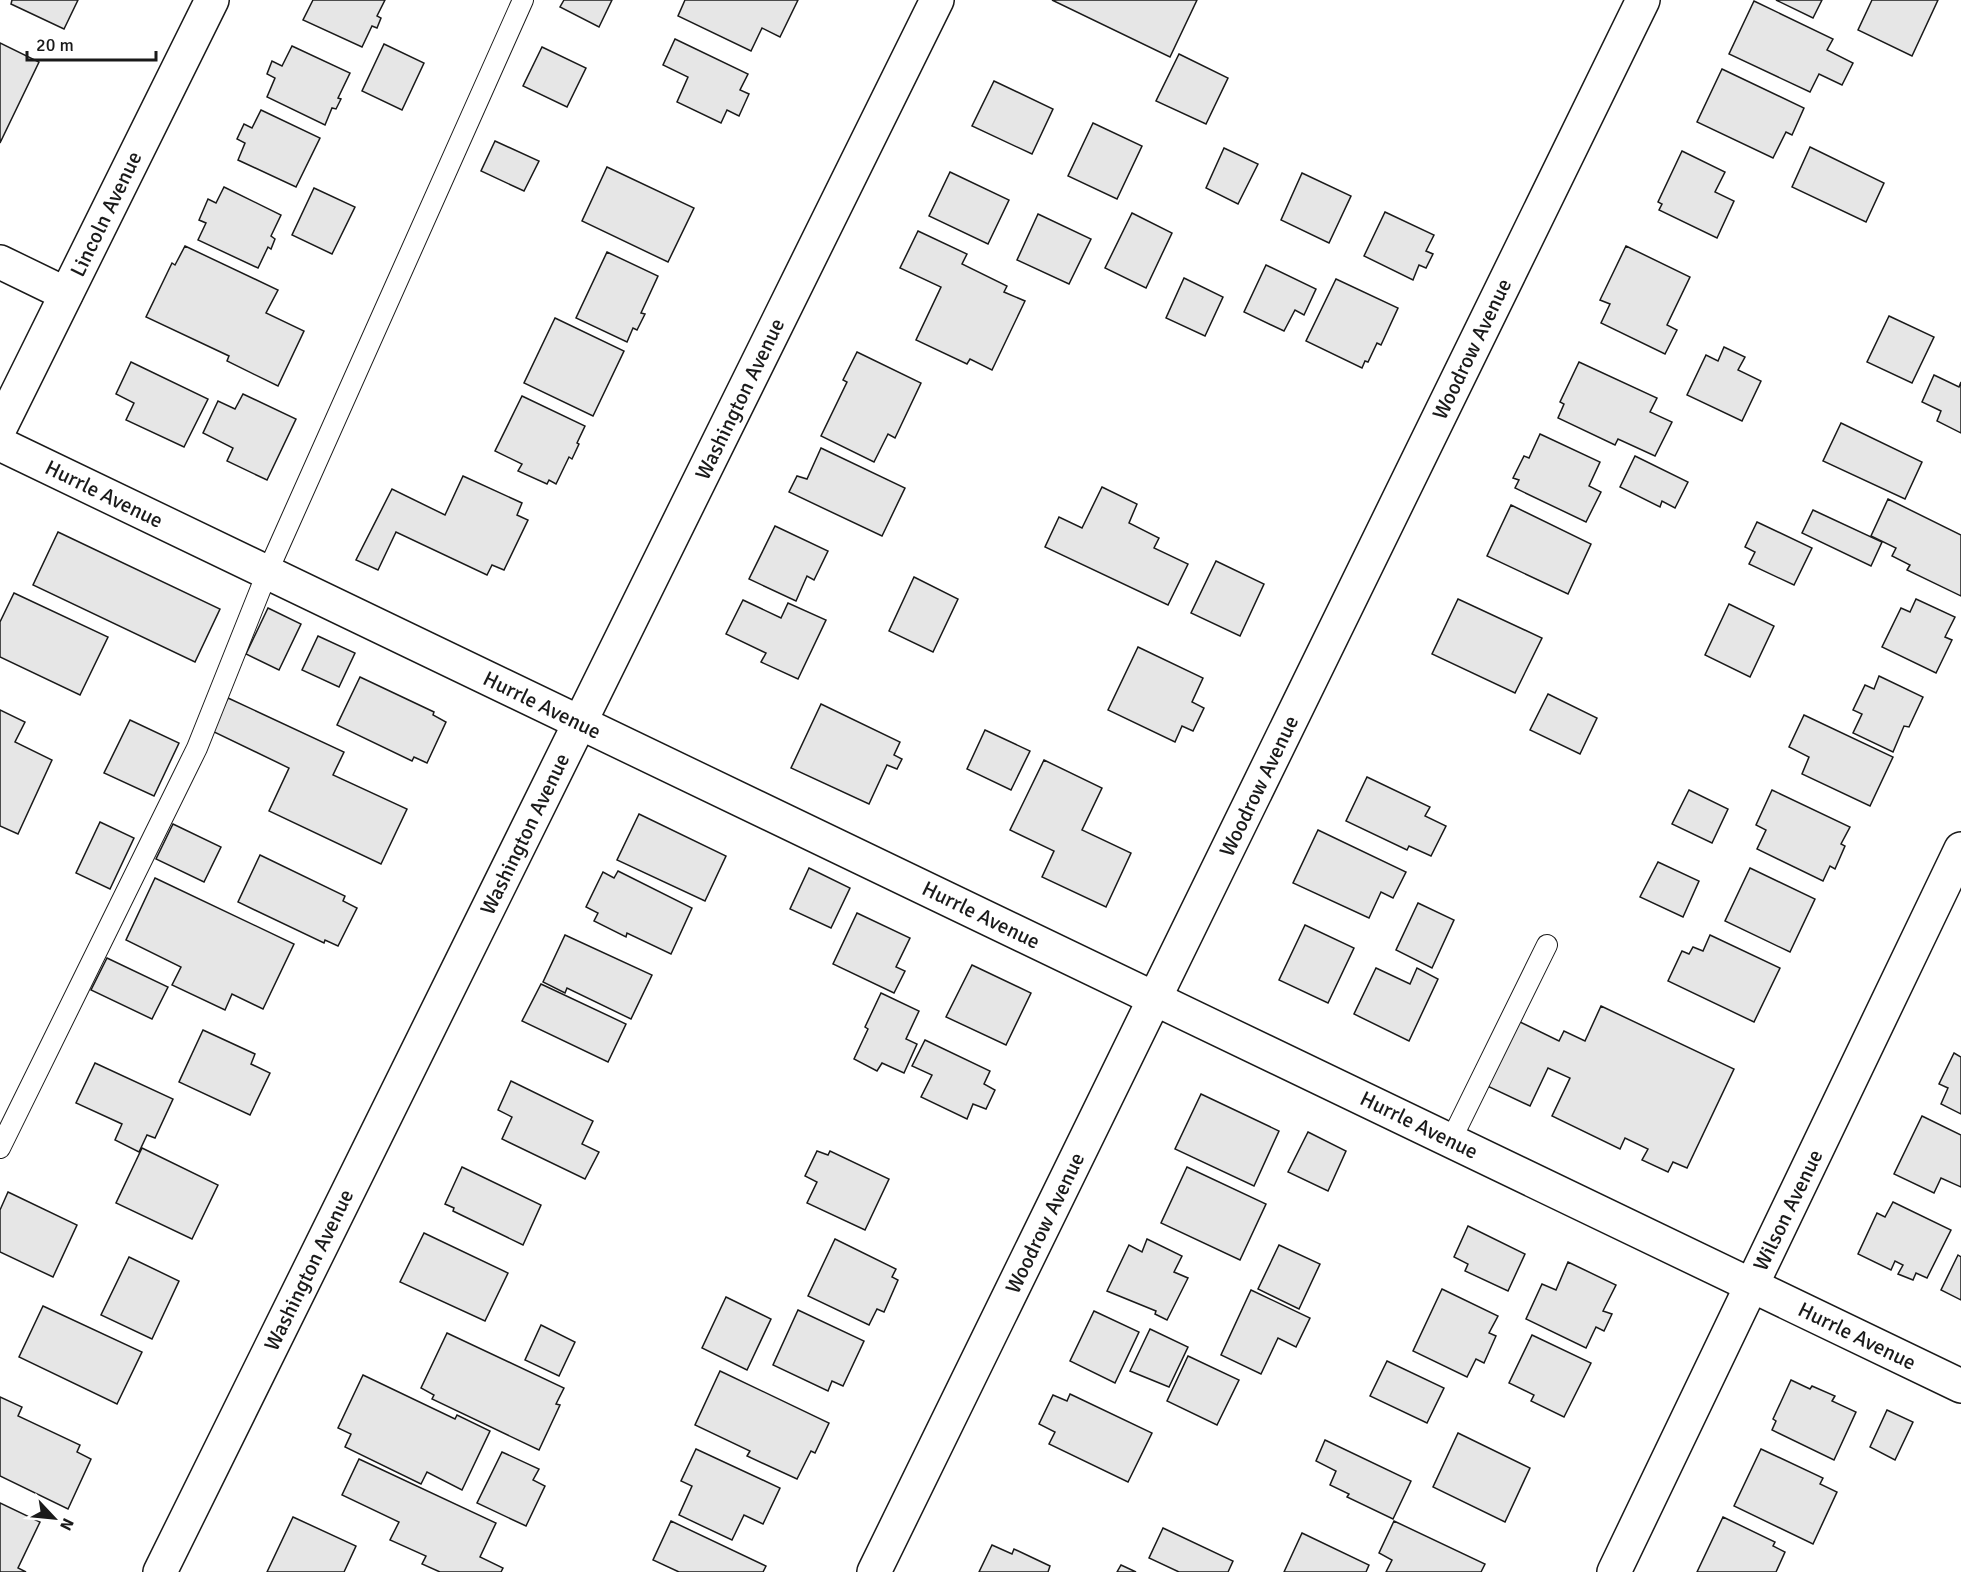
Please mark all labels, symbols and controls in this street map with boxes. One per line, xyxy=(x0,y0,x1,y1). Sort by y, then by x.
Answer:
scale bar xyxy=(27,24,156,62)
text: 20 m xyxy=(36,34,74,56)
street label: Lincoln Avenue xyxy=(64,147,148,281)
street label: Woodrow Avenue xyxy=(1427,274,1517,424)
street label: Washington Avenue xyxy=(690,314,790,484)
street label: Hurrle Avenue xyxy=(41,454,167,534)
street label: Hurrle Avenue xyxy=(479,665,605,745)
street label: Woodrow Avenue xyxy=(1214,711,1304,861)
street label: Washington Avenue xyxy=(475,749,575,919)
street label: Hurrle Avenue xyxy=(918,875,1044,955)
street label: Hurrle Avenue xyxy=(1356,1085,1482,1165)
street label: Wilson Avenue xyxy=(1747,1145,1829,1275)
street label: Woodrow Avenue xyxy=(1000,1148,1090,1298)
street label: Washington Avenue xyxy=(259,1185,359,1355)
street label: Hurrle Avenue xyxy=(1794,1296,1920,1376)
north arrow xyxy=(24,1488,84,1548)
text: N xyxy=(55,1515,78,1534)

